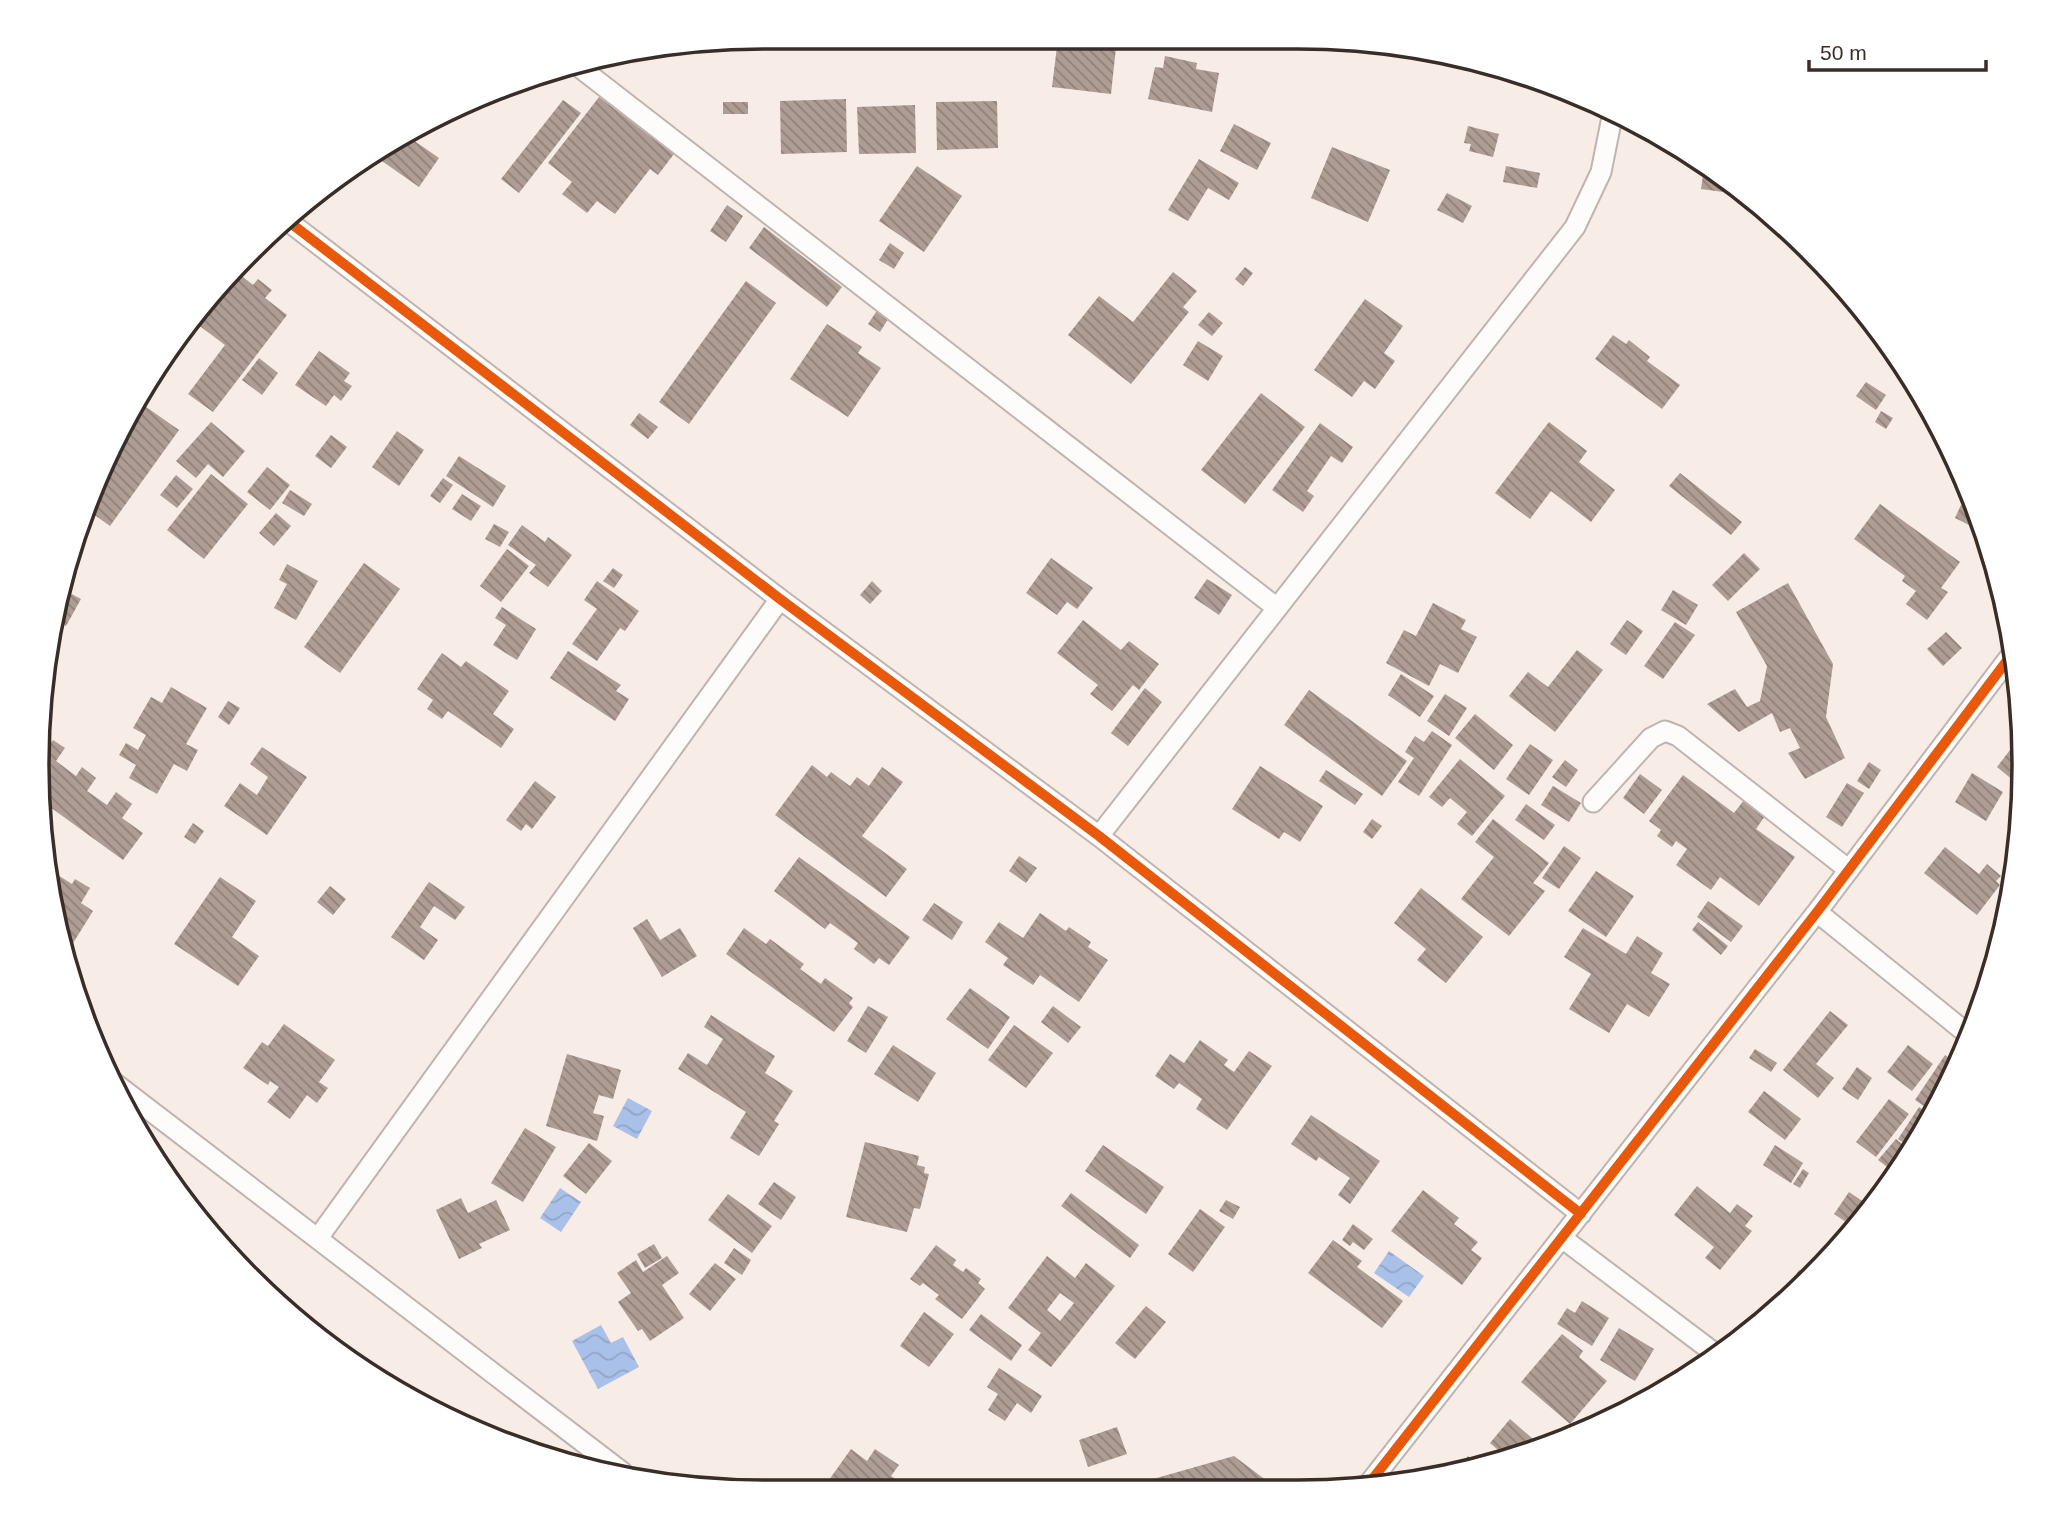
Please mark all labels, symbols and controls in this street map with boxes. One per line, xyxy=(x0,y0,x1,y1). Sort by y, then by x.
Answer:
scale bar xyxy=(1809,28,1986,72)
text: 50 m xyxy=(1820,41,1867,64)

